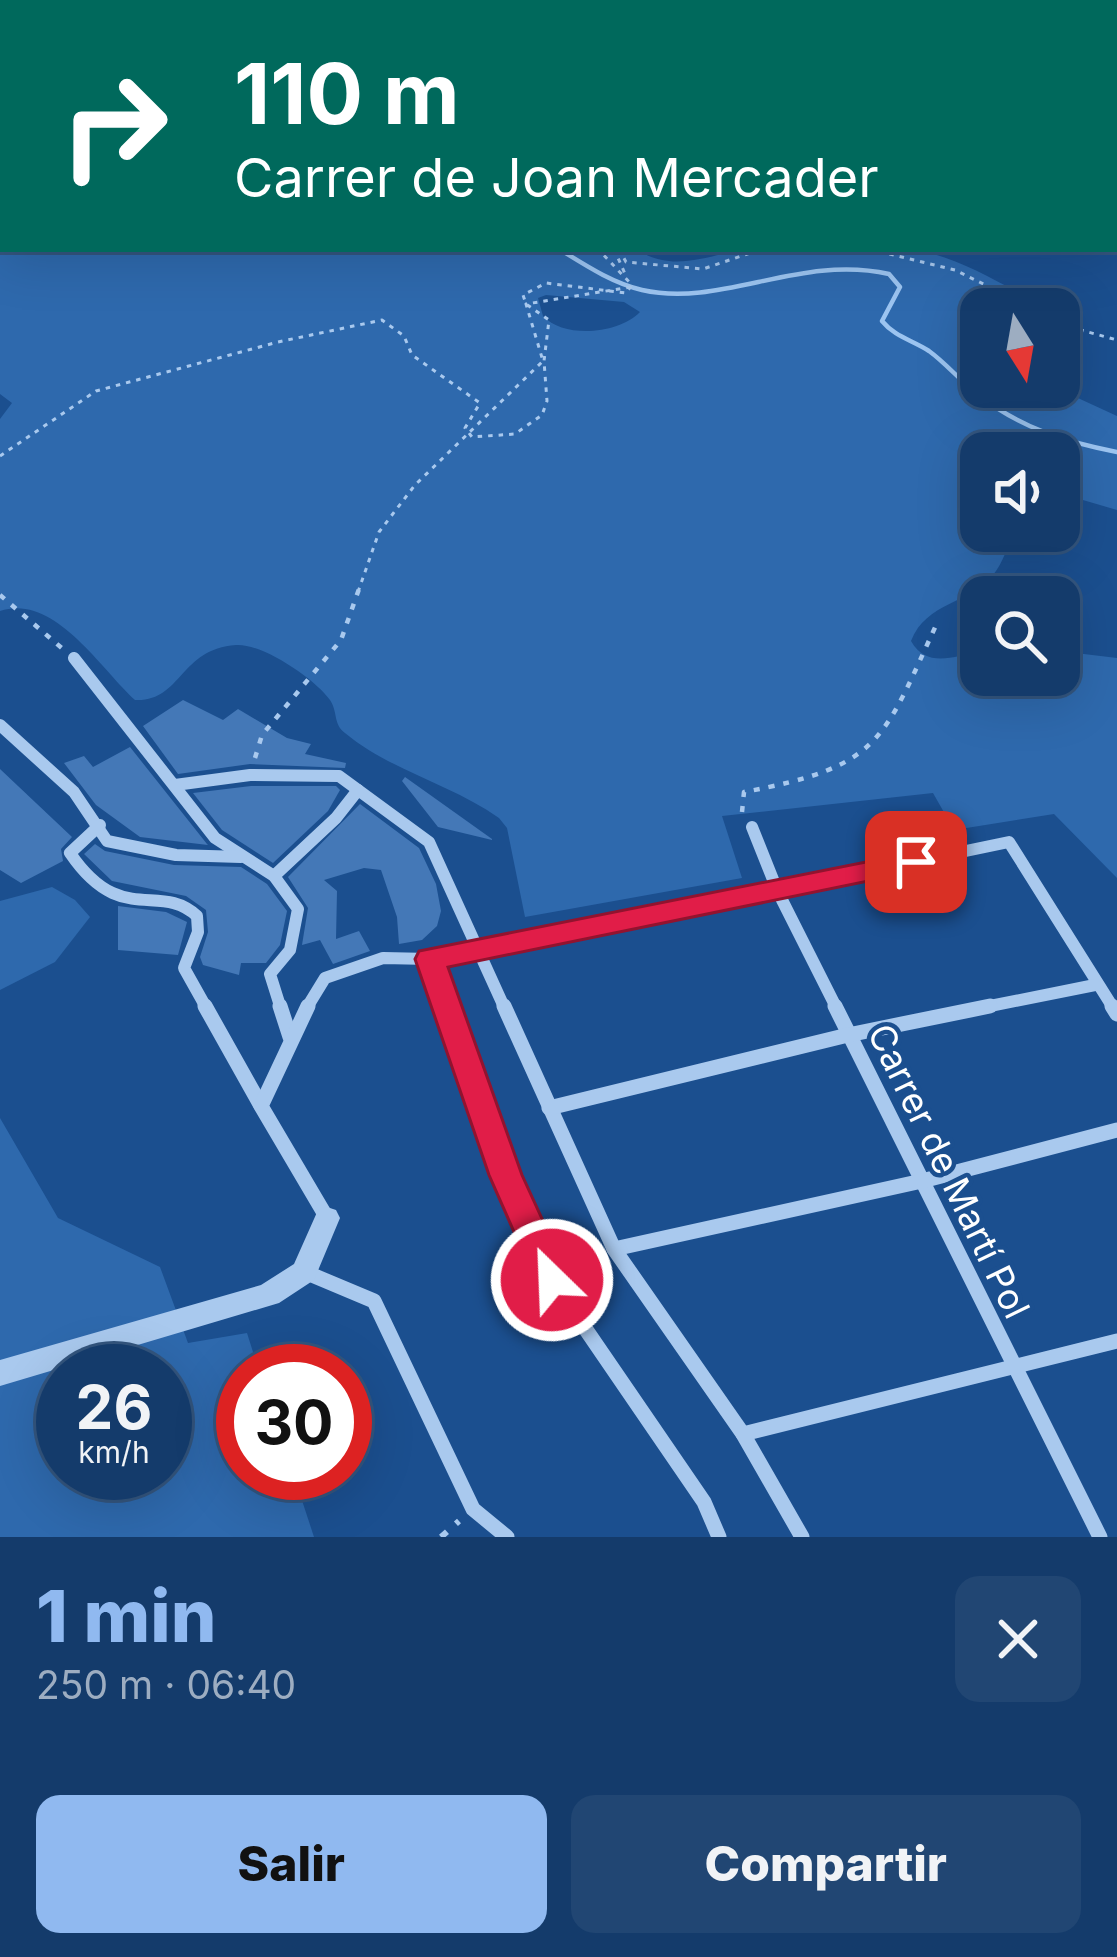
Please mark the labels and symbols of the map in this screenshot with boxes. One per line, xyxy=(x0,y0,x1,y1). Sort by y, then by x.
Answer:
north arrow xyxy=(960,288,1080,408)
pin xyxy=(865,811,967,913)
street label: Carrer de Martí Pol xyxy=(859,1017,1039,1325)
position arrow xyxy=(489,1217,615,1343)
speed limit sign: 30 xyxy=(216,1344,372,1500)

